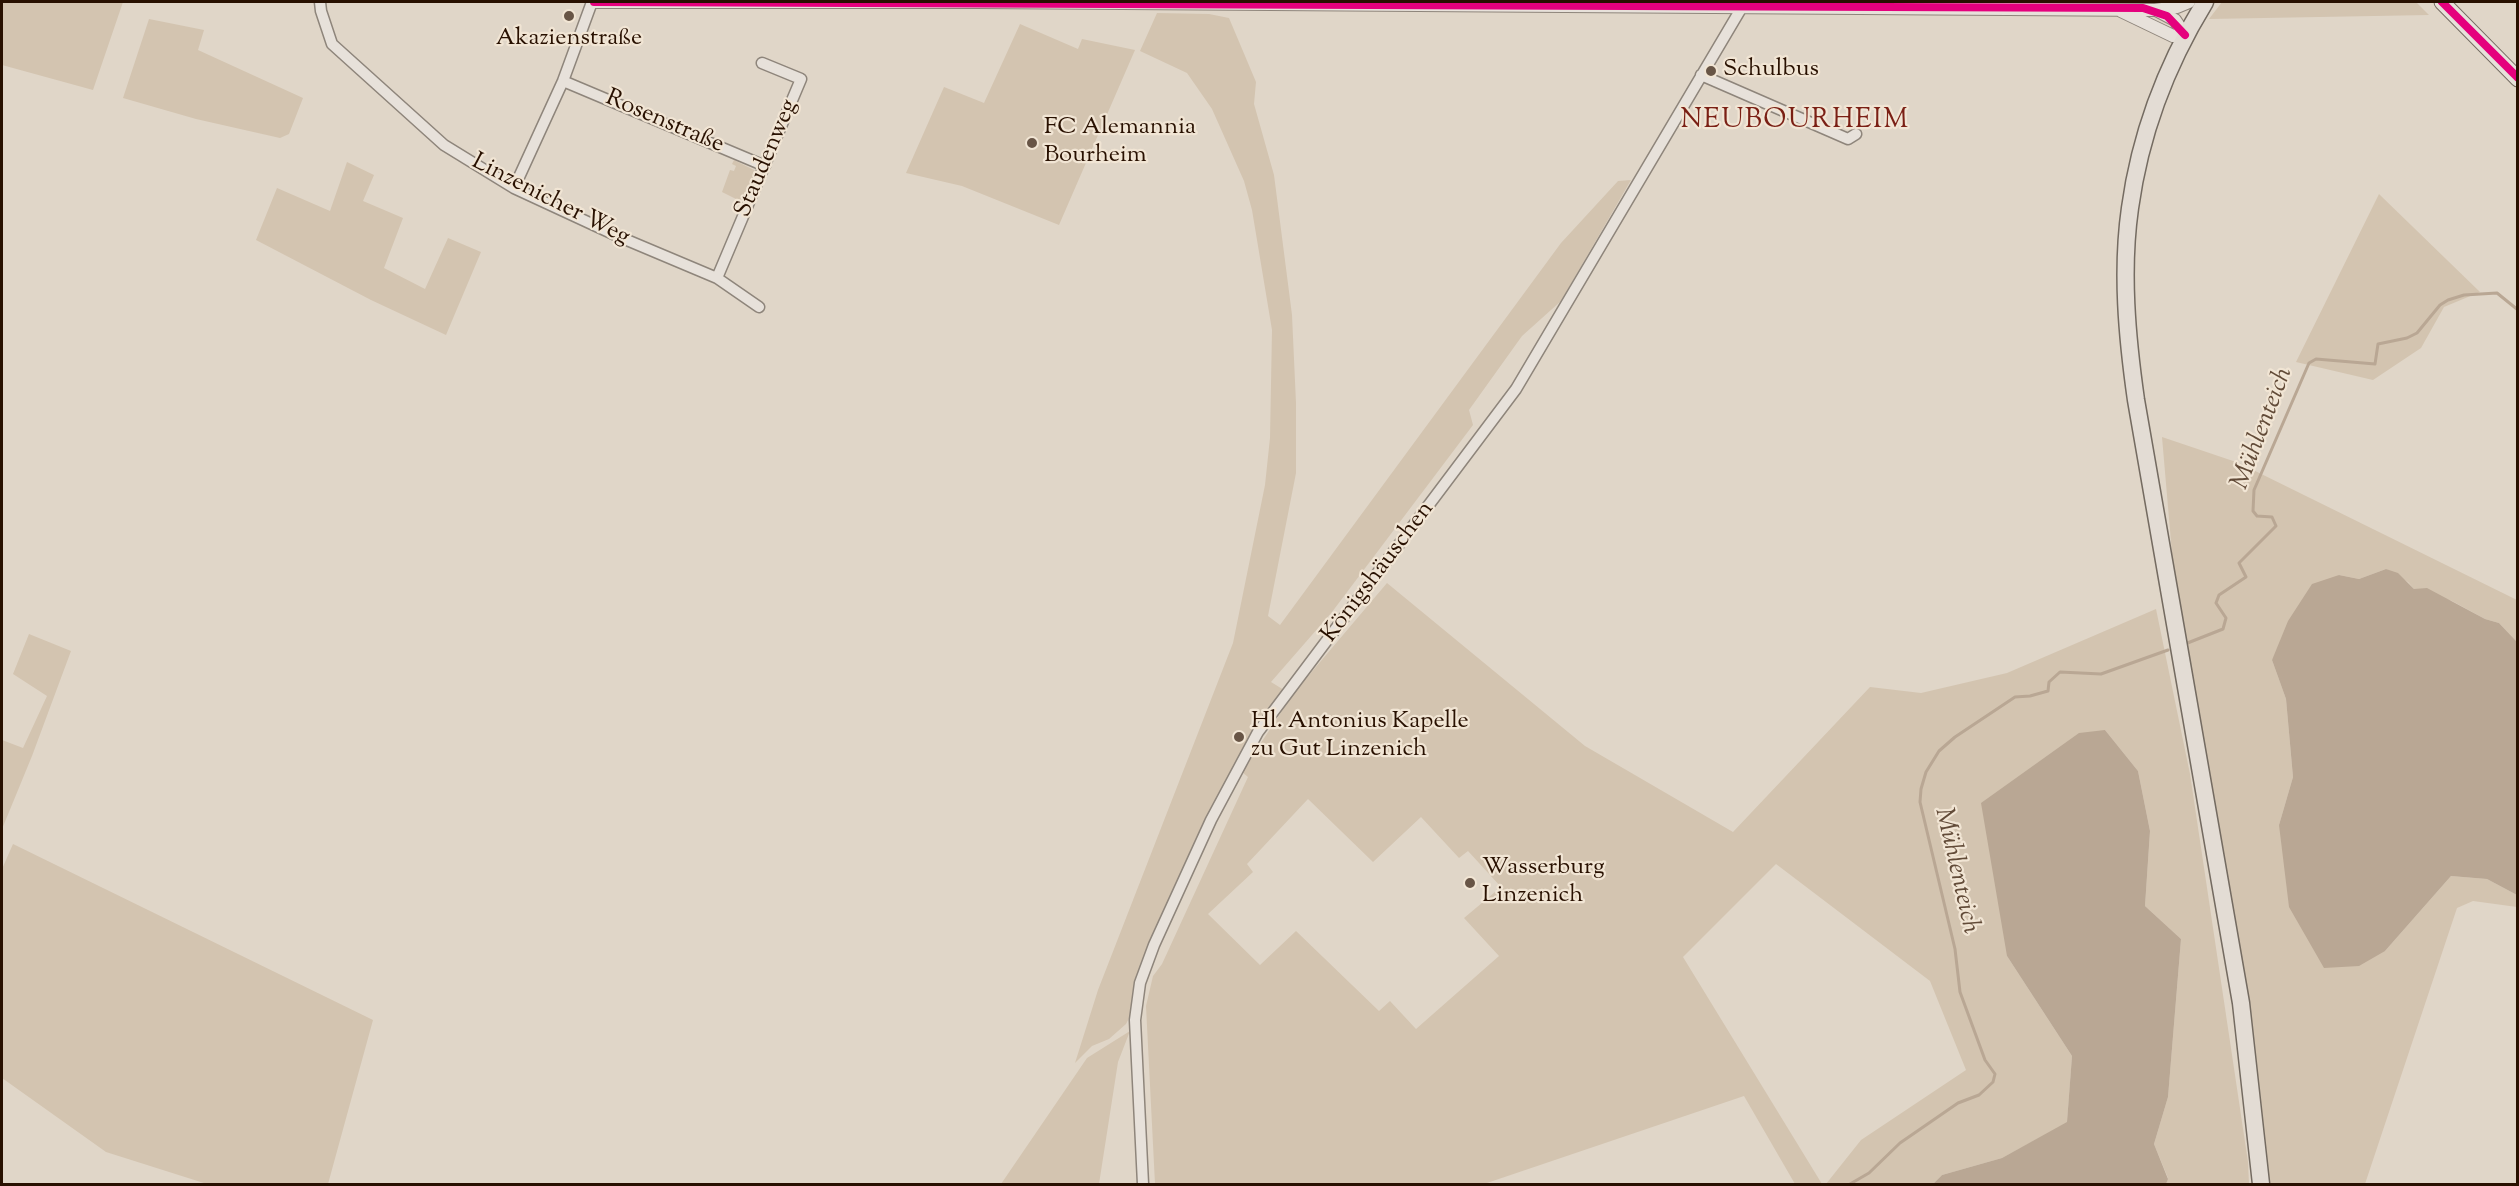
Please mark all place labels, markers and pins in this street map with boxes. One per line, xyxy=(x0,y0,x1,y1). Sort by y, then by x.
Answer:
marker: Akazienstraße xyxy=(562,9,576,23)
place label: Akazienstraße xyxy=(496,26,642,54)
place label: Schulbus xyxy=(1723,57,1819,85)
marker: Schulbus xyxy=(1704,64,1718,78)
place label: FC Alemannia Bourheim xyxy=(1044,115,1196,171)
marker: FC Alemannia Bourheim xyxy=(1025,136,1039,150)
place label: Hl. Antonius Kapelle zu Gut Linzenich xyxy=(1251,709,1469,765)
marker: Hl. Antonius Kapelle zu Gut Linzenich xyxy=(1232,730,1246,744)
place label: Wasserburg Linzenich xyxy=(1482,855,1605,911)
marker: Wasserburg Linzenich xyxy=(1463,876,1477,890)

